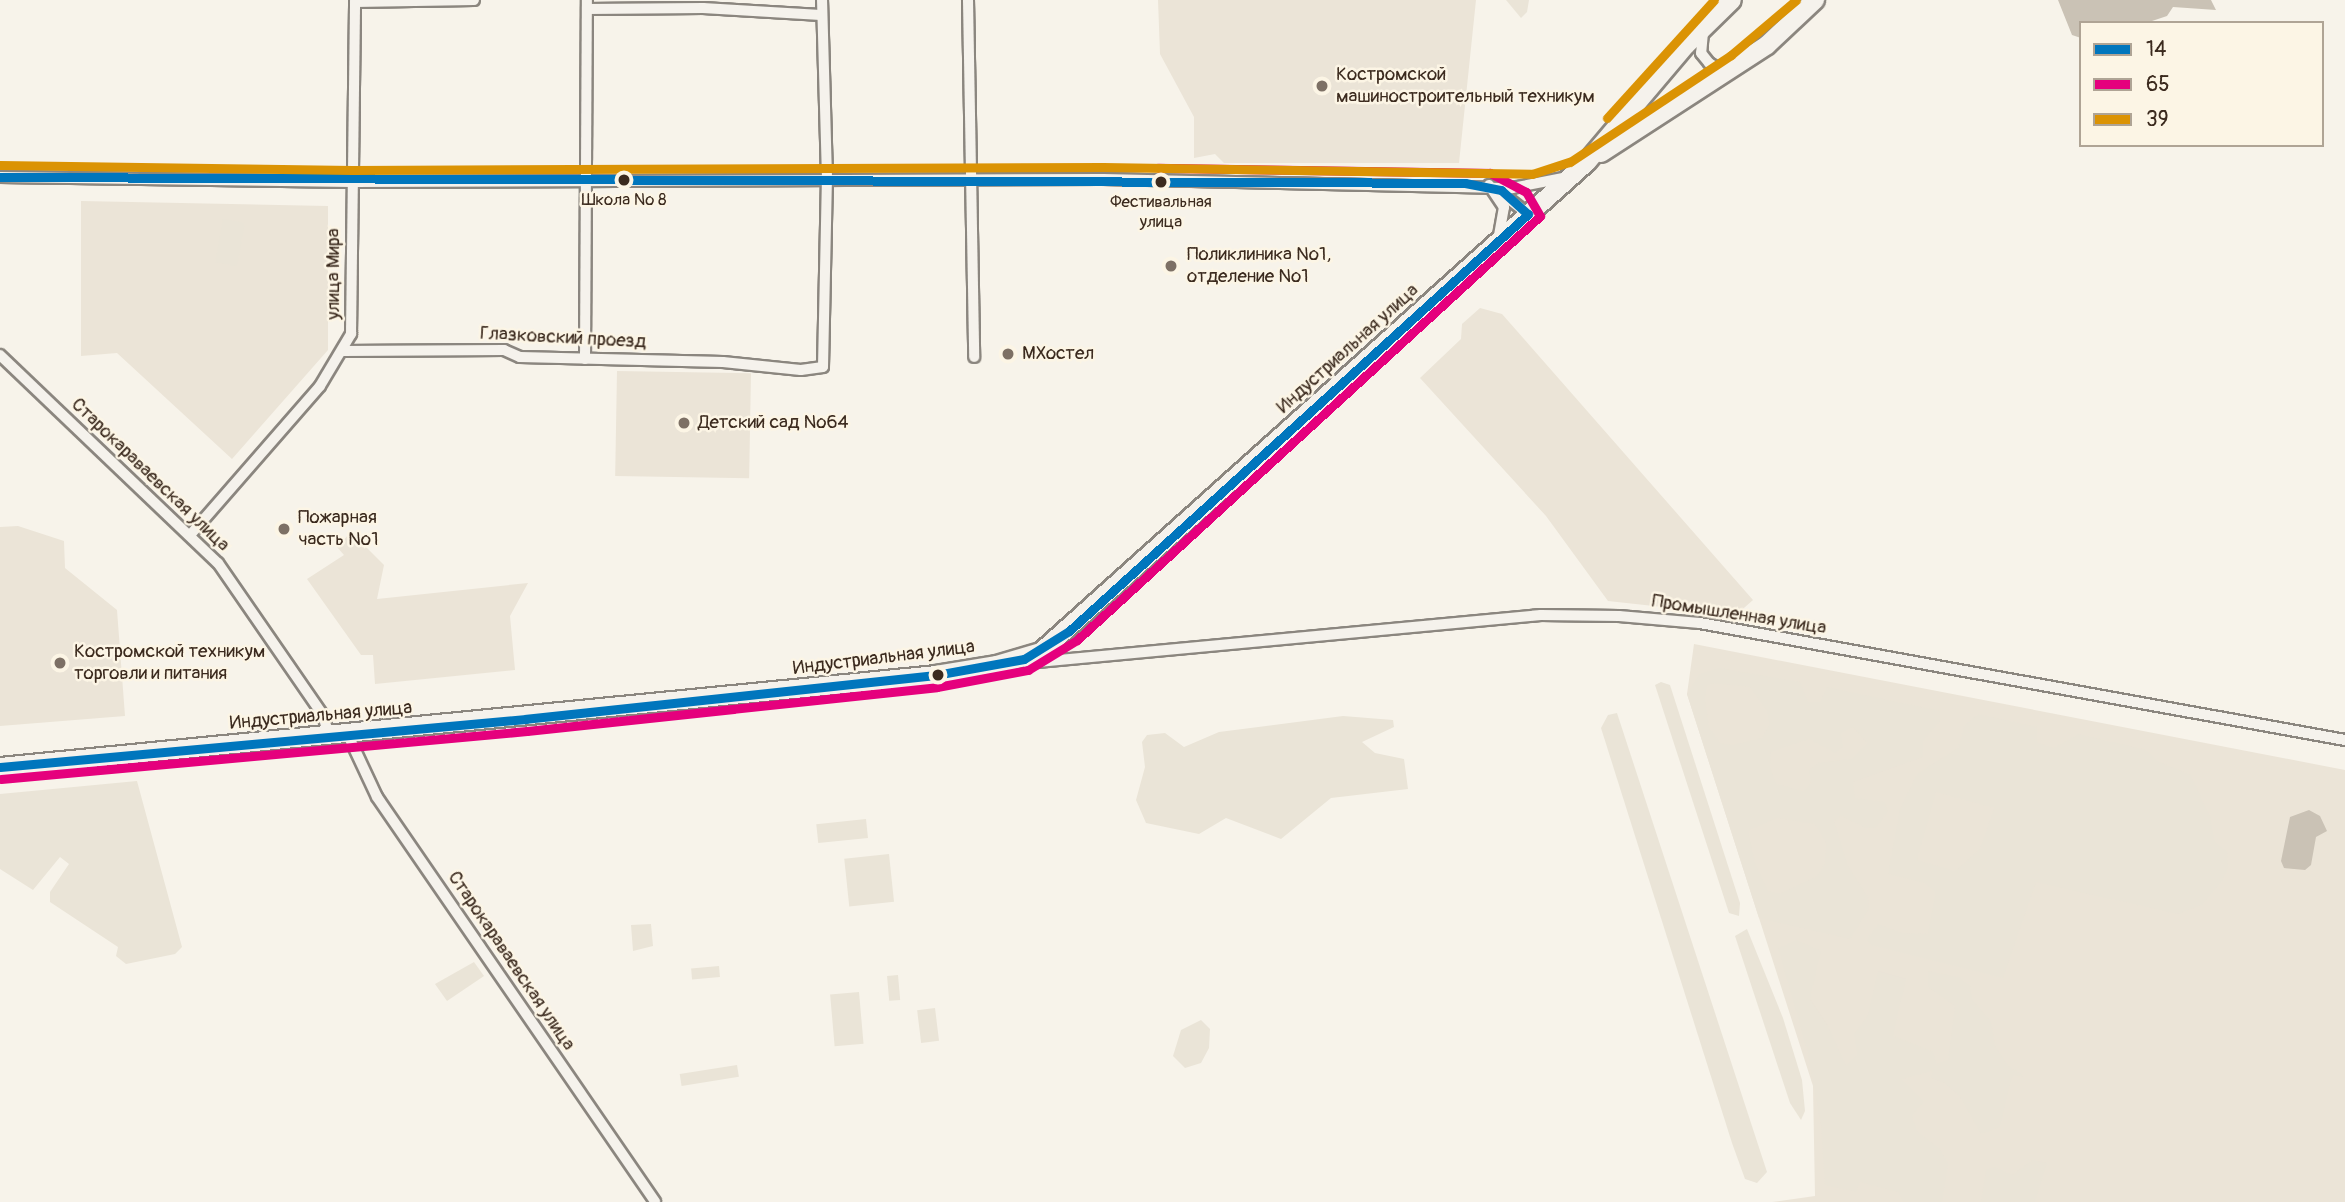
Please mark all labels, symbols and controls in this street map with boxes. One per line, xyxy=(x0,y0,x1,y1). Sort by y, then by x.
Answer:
legend xyxy=(2079,21,2324,147)
text: 14 xyxy=(2146,36,2166,63)
place label: Костромской машиностроительный техникум xyxy=(1336,64,1595,108)
text: 65 xyxy=(2146,71,2170,98)
marker: Костромской машиностроительный техникум xyxy=(1314,78,1330,94)
text: 39 xyxy=(2146,106,2169,133)
marker: Школа № 8 xyxy=(617,173,631,187)
marker: Фестивальная улица xyxy=(1154,175,1168,189)
place label: Школа № 8 xyxy=(581,190,667,210)
place label: Фестивальная улица xyxy=(1110,192,1212,232)
street label: улица Мира xyxy=(323,228,345,320)
place label: Поликлиника №1, отделение №1 xyxy=(1187,244,1331,288)
marker: Поликлиника №1, отделение №1 xyxy=(1161,256,1181,276)
street label: Индустриальная улица xyxy=(1272,279,1424,419)
street label: Глазковский проезд xyxy=(479,322,647,354)
place label: МХостел xyxy=(1022,343,1094,365)
marker: МХостел xyxy=(1000,346,1016,362)
street label: Старокараваевская улица xyxy=(66,393,234,557)
place label: Детский сад №64 xyxy=(698,412,849,434)
marker: Детский сад №64 xyxy=(676,415,692,431)
place label: Пожарная часть №1 xyxy=(298,507,379,551)
marker: Пожарная часть №1 xyxy=(276,521,292,537)
street label: Промышленная улица xyxy=(1650,590,1828,640)
street label: Индустриальная улица xyxy=(792,636,976,680)
place label: Костромской техникум торговли и питания xyxy=(74,641,265,685)
marker: Костромской техникум торговли и питания xyxy=(52,655,68,671)
unlabelled marker xyxy=(931,668,945,682)
street label: Индустриальная улица xyxy=(229,697,413,735)
street label: Старокараваевская улица xyxy=(442,867,580,1055)

